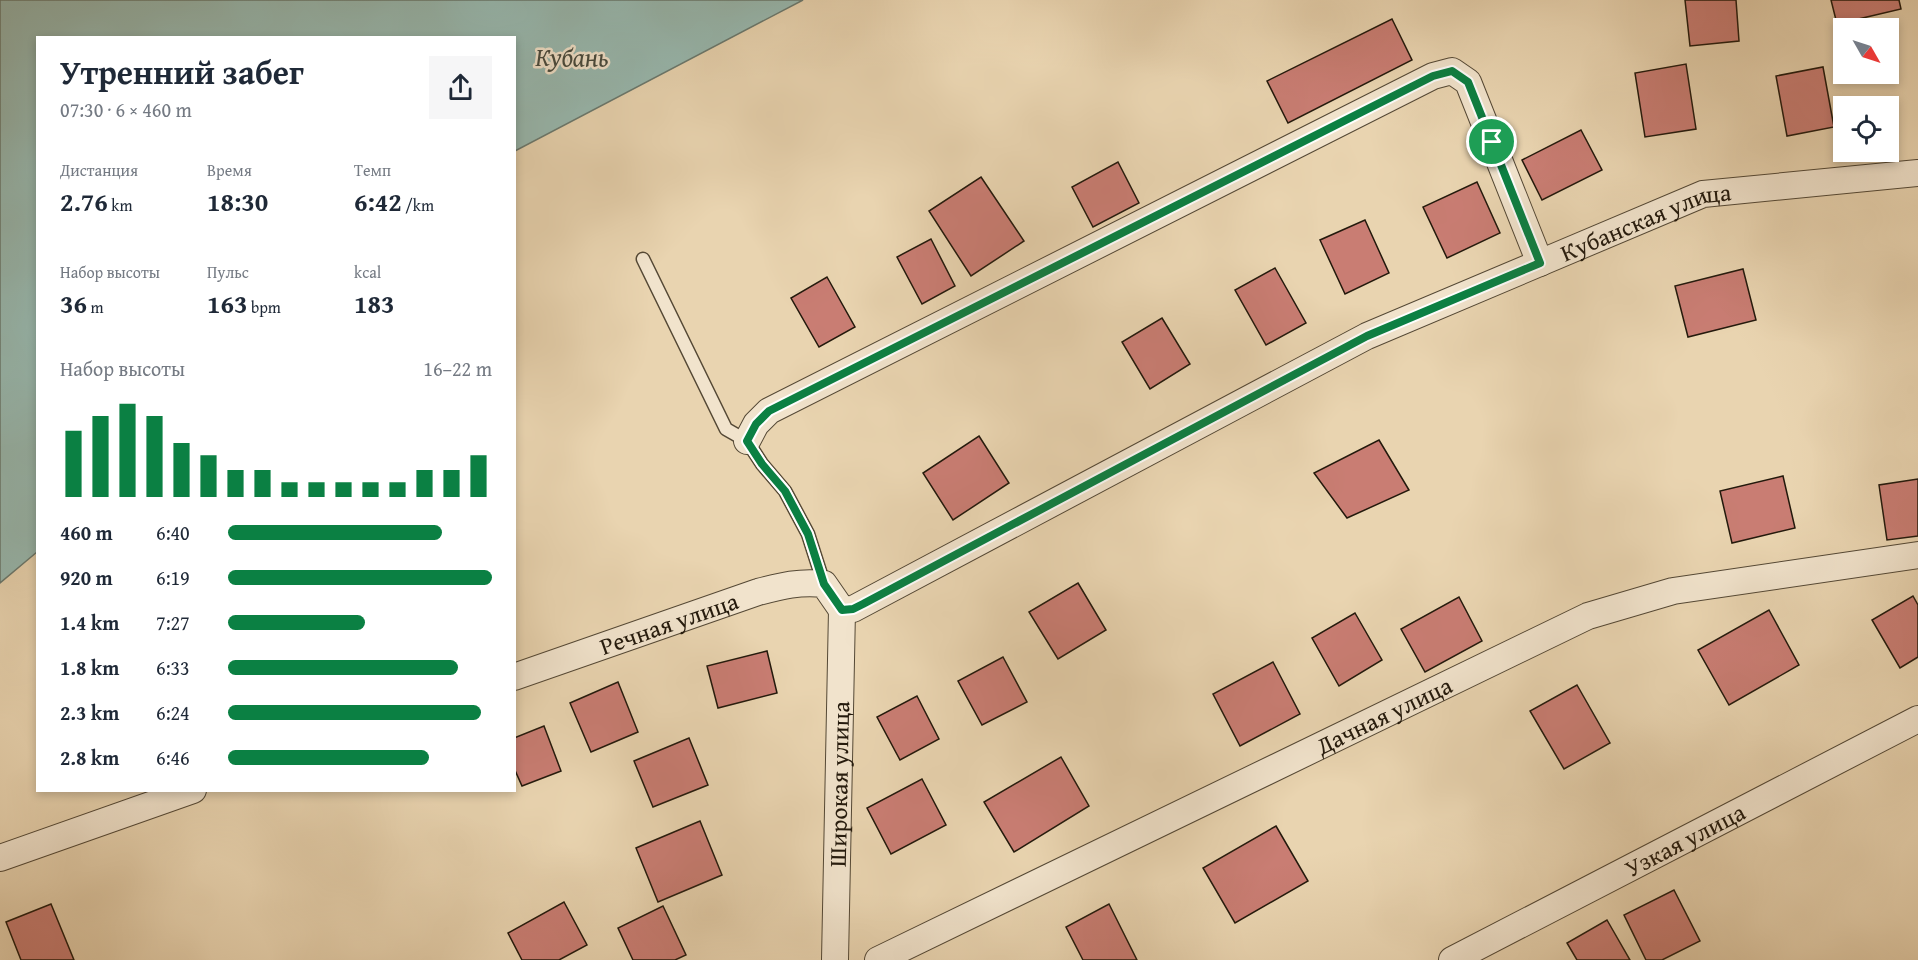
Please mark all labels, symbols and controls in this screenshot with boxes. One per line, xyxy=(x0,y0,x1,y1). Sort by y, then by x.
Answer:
north arrow xyxy=(1833,18,1899,84)
map controls xyxy=(1833,18,1899,162)
water label: Кубань xyxy=(535,37,609,76)
text: Утренний забег xyxy=(60,48,304,96)
button: share xyxy=(429,56,492,119)
text: 07:30 · 6 × 460 m xyxy=(60,95,192,124)
button: locate xyxy=(1833,96,1899,162)
pin xyxy=(1466,116,1517,167)
icon: arrive xyxy=(1475,125,1508,158)
text: Дистанция xyxy=(60,158,138,182)
text: Время xyxy=(207,158,252,182)
text: Темп xyxy=(354,158,391,182)
street label: Кубанская улица xyxy=(1555,174,1733,270)
text: 2.76 xyxy=(60,182,108,221)
text: 18:30 xyxy=(207,182,268,221)
text: 6:42 xyxy=(354,182,402,221)
text: km xyxy=(108,193,132,217)
text: /km xyxy=(402,193,434,217)
text: Набор высоты xyxy=(60,260,160,284)
text: Пульс xyxy=(207,260,249,284)
text: kcal xyxy=(354,260,381,284)
text: 36 xyxy=(60,284,87,323)
text: 163 xyxy=(207,284,247,323)
text: 183 xyxy=(354,284,394,323)
text: m xyxy=(87,295,104,319)
text: bpm xyxy=(247,295,281,319)
text: Набор высоты xyxy=(60,354,185,383)
text: 16–22 m xyxy=(423,354,492,383)
text: 460 m xyxy=(60,518,113,547)
text: 6:40 xyxy=(156,518,190,547)
text: 920 m xyxy=(60,563,113,592)
text: 6:19 xyxy=(156,563,190,592)
street label: Речная улица xyxy=(595,583,743,663)
text: 1.4 km xyxy=(60,608,119,637)
text: 7:27 xyxy=(156,608,190,637)
text: 1.8 km xyxy=(60,653,119,682)
text: 6:33 xyxy=(156,653,190,682)
street label: Дачная улица xyxy=(1309,667,1458,763)
text: 2.3 km xyxy=(60,698,119,727)
text: 6:24 xyxy=(156,698,190,727)
street label: Широкая улица xyxy=(819,700,858,867)
text: 2.8 km xyxy=(60,743,119,772)
text: 6:46 xyxy=(156,743,190,772)
street label: Узкая улица xyxy=(1618,794,1752,885)

